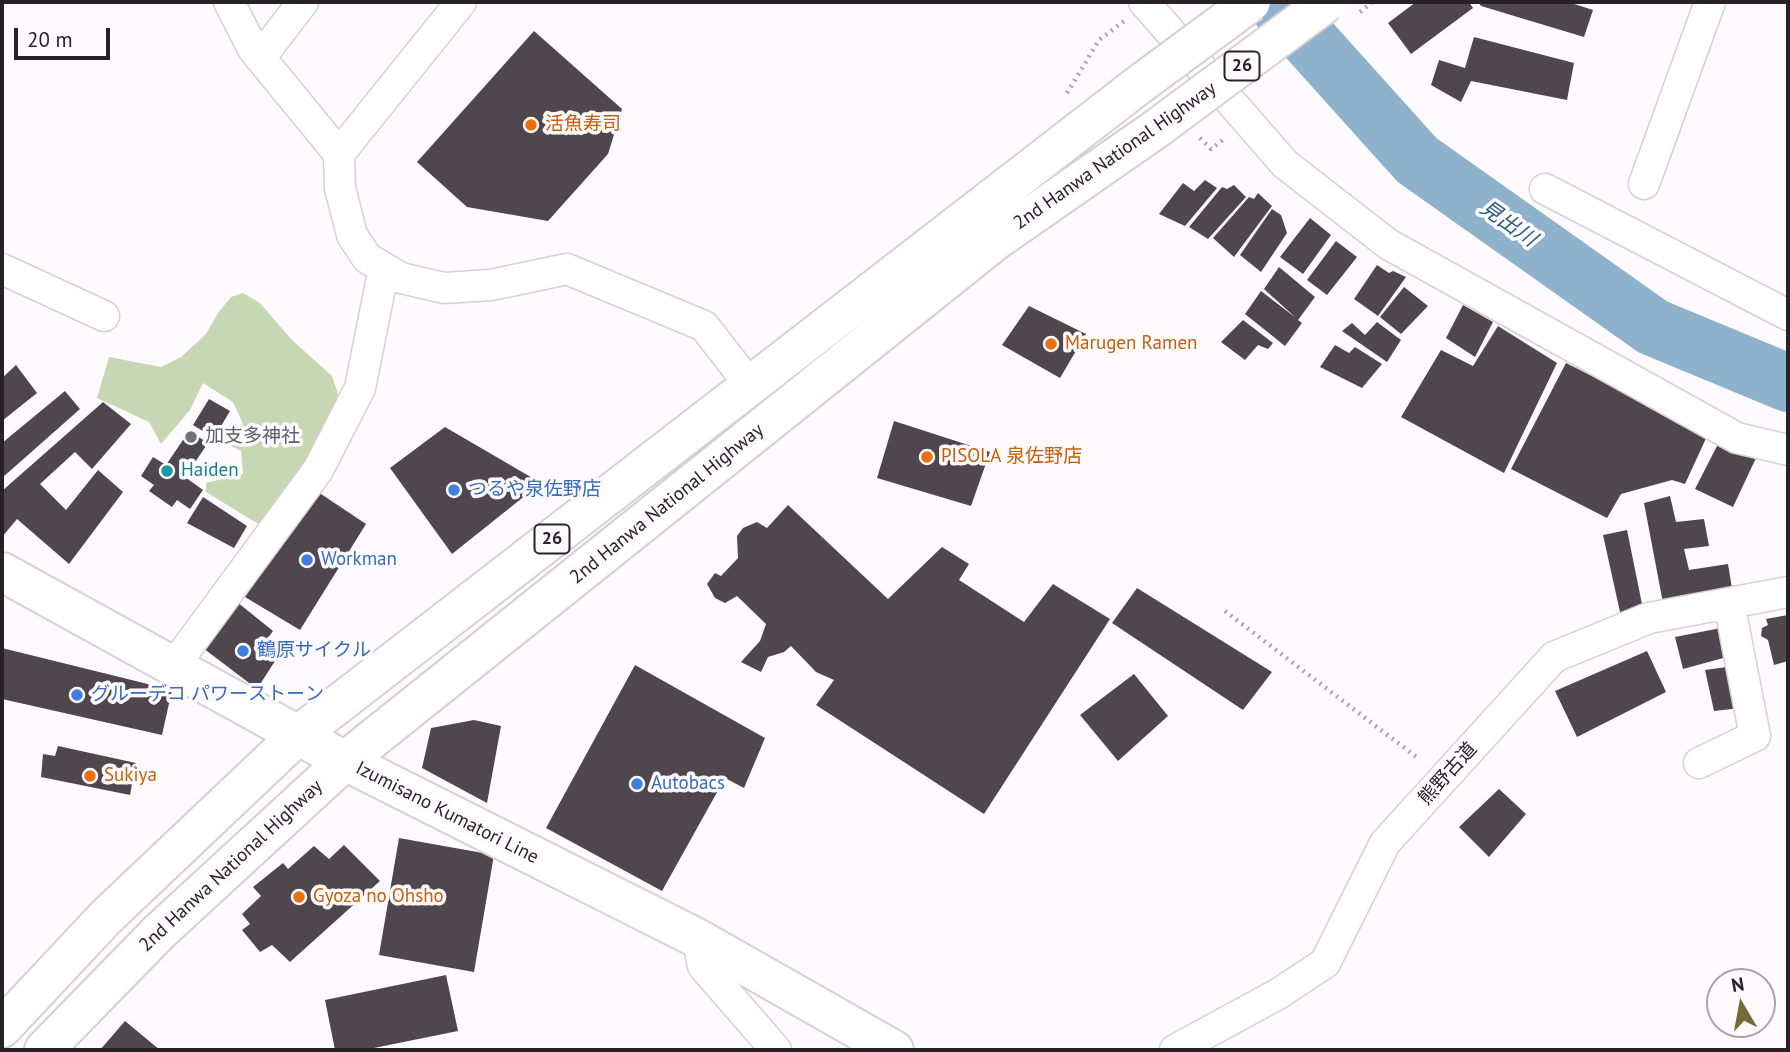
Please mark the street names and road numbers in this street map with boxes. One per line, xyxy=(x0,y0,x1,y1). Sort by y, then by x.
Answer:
road number: 26 xyxy=(1224,52,1260,80)
street label: 2nd Hanwa National Highway xyxy=(1009,77,1221,235)
street label: 2nd Hanwa National Highway xyxy=(566,419,768,589)
road number: 26 xyxy=(534,524,570,554)
street label: 熊野古道 xyxy=(1414,738,1482,810)
street label: Izumisano Kumatori Line xyxy=(352,757,542,869)
street label: 2nd Hanwa National Highway xyxy=(135,775,327,957)

